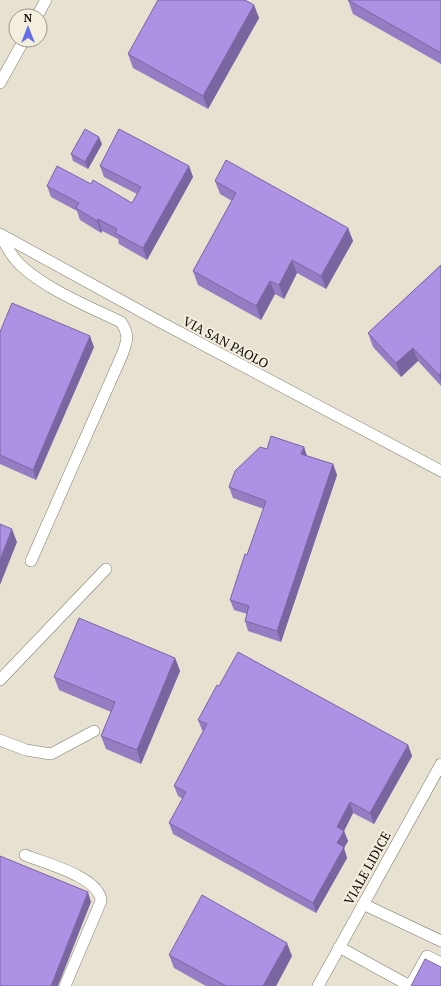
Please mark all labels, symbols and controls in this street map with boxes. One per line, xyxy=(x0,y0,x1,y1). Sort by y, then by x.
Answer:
north arrow xyxy=(8,8,48,48)
text: N xyxy=(24,11,33,25)
street label: VIA SAN PAOLO xyxy=(180,312,272,372)
street label: VIALE LIDICE xyxy=(339,828,395,908)

